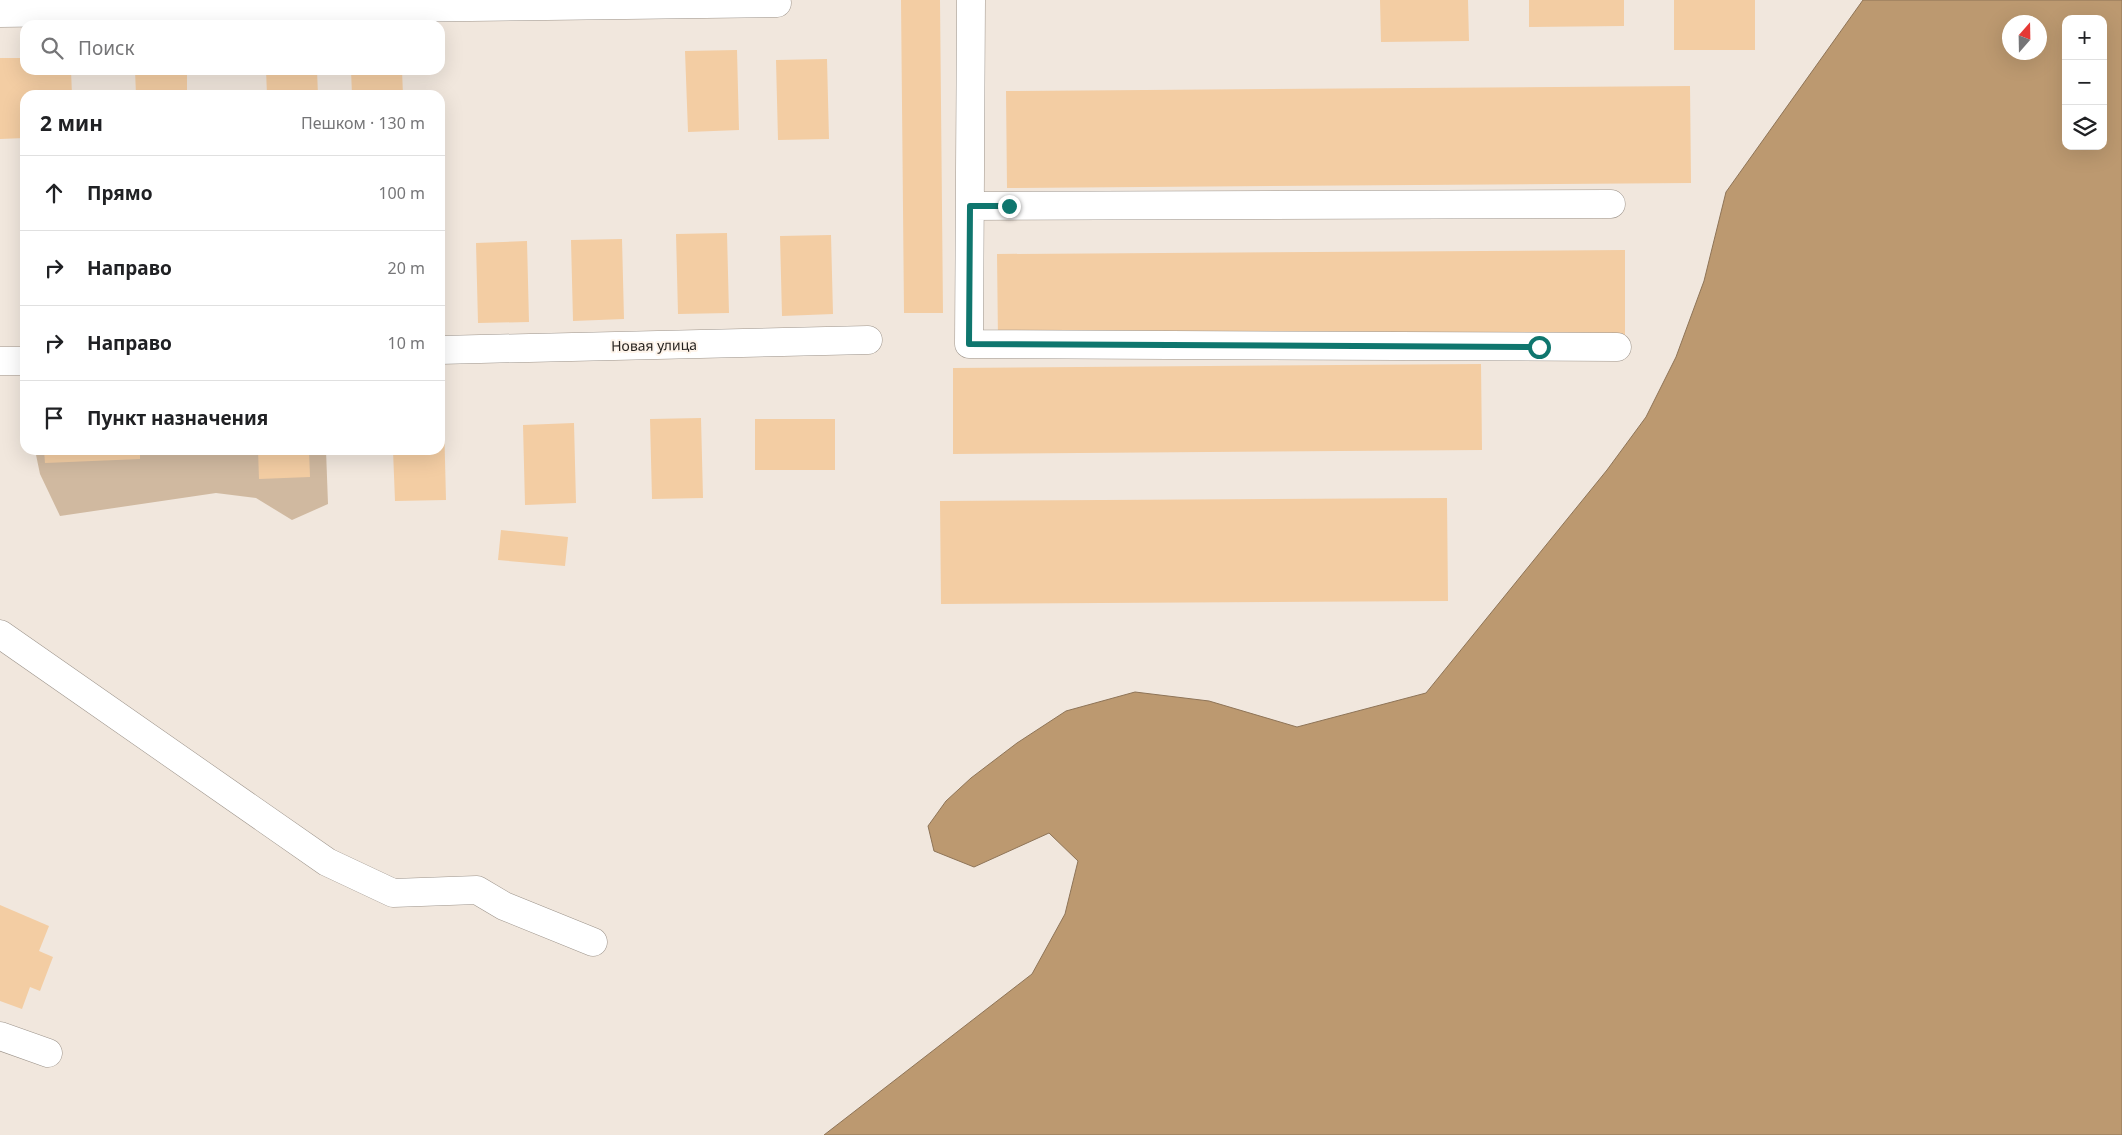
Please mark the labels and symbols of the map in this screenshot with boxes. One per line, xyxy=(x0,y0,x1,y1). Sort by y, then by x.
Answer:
north arrow xyxy=(2002,15,2047,60)
route end xyxy=(998,195,1021,218)
street label: Новая улица xyxy=(611,335,697,355)
route start xyxy=(1528,336,1551,359)

